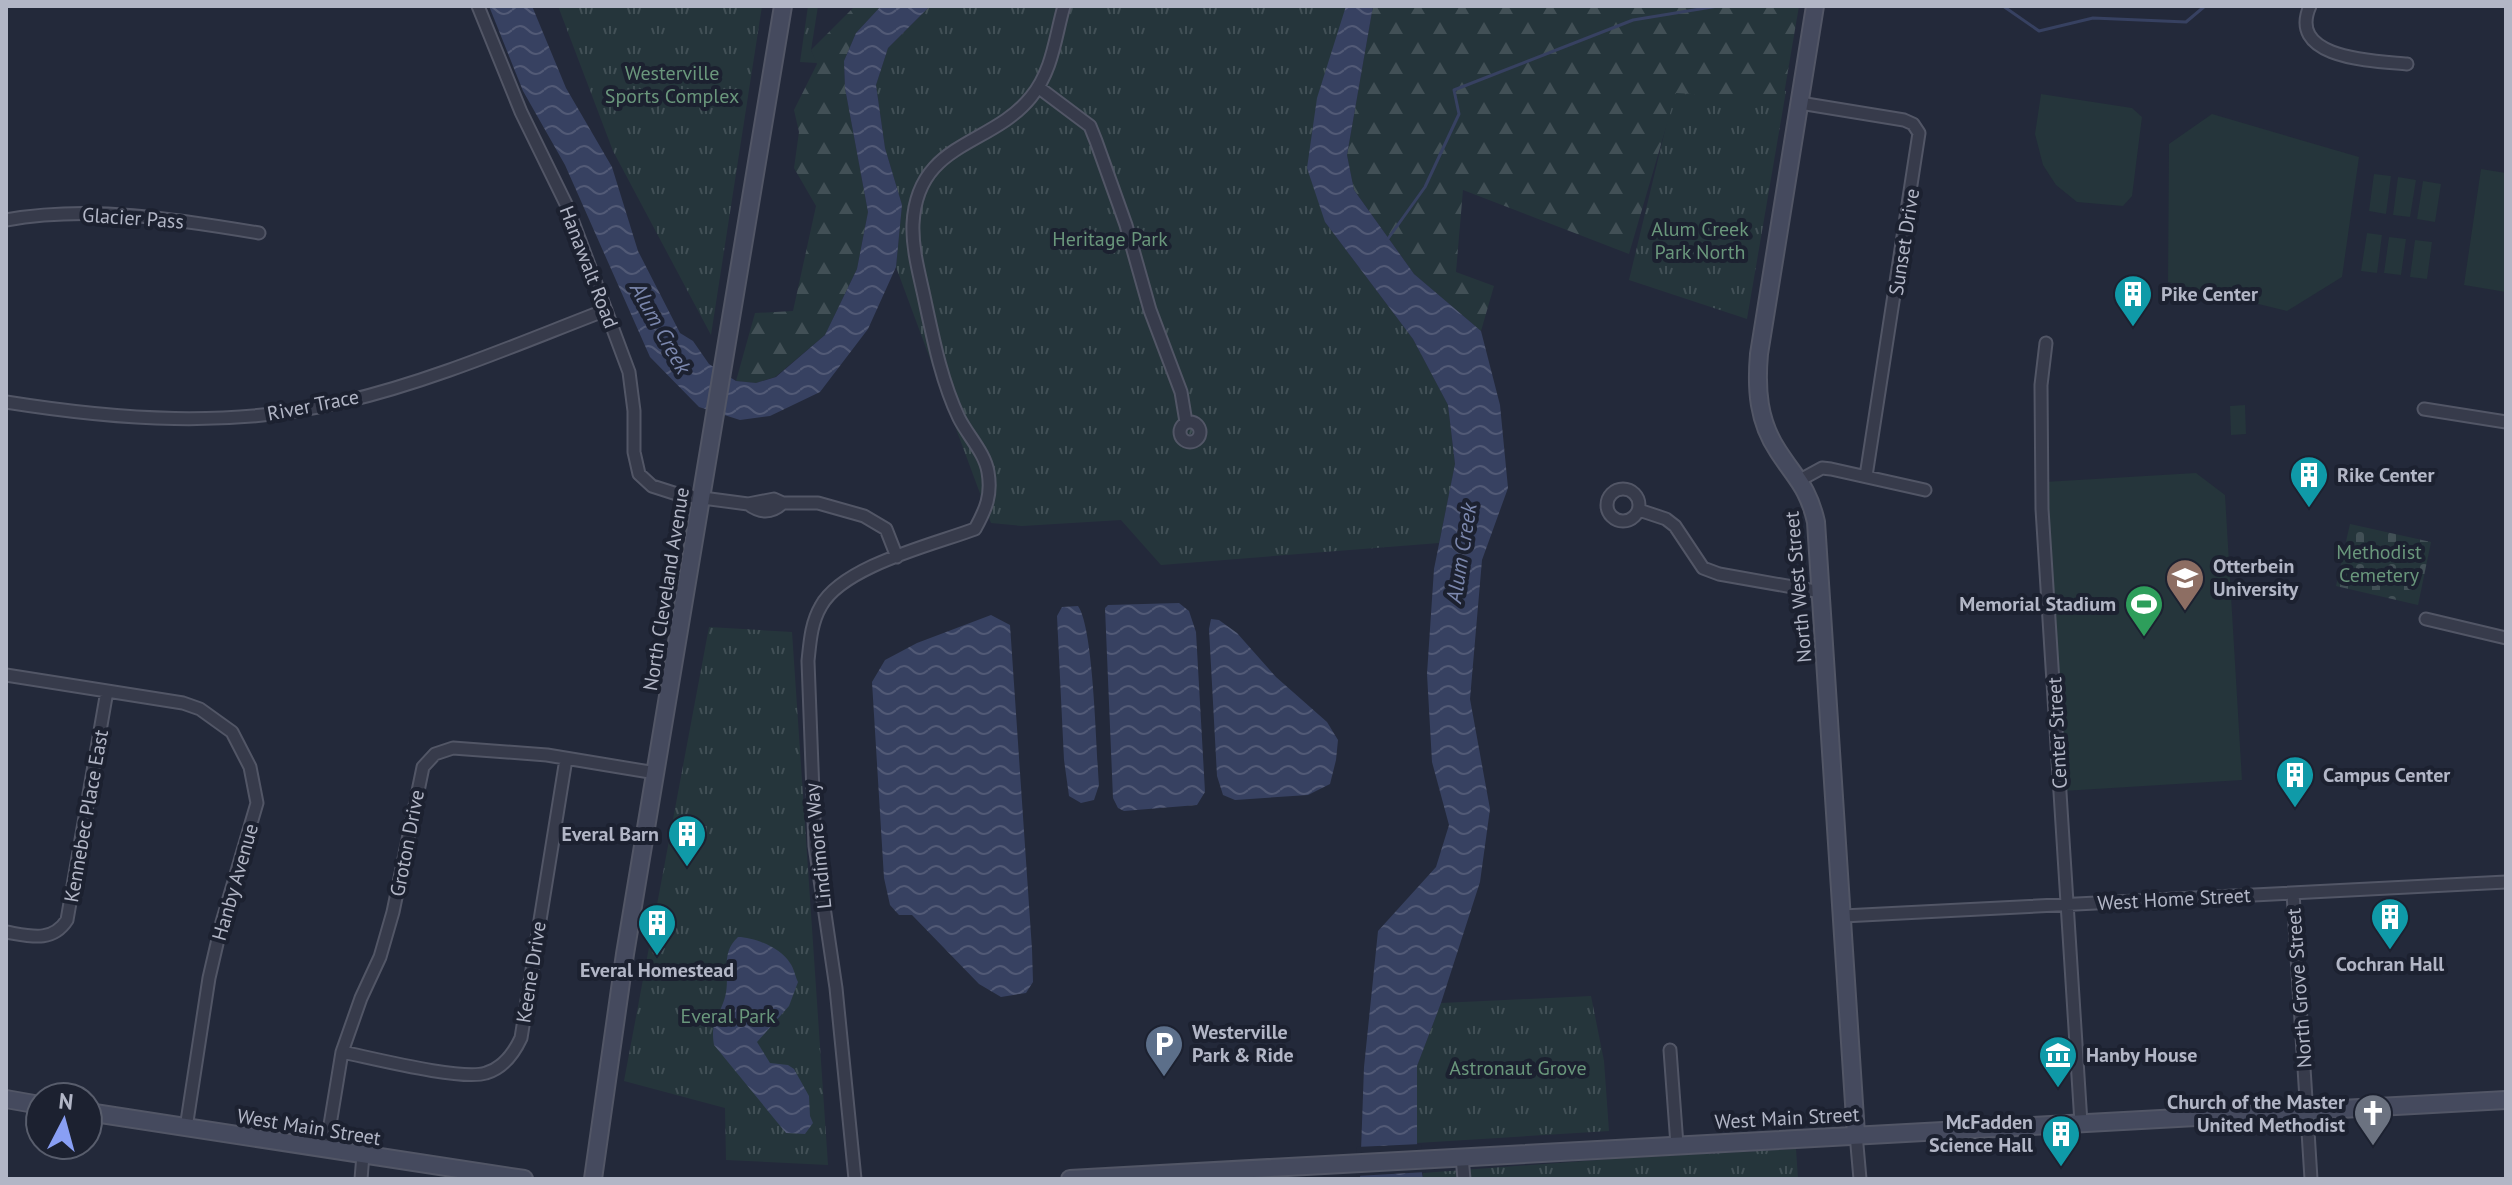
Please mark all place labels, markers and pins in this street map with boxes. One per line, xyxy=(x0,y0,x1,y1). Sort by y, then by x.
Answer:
building icon: Pike Center xyxy=(2112,273,2154,328)
place label: Pike Center xyxy=(2161,281,2258,307)
building icon: Rike Center xyxy=(2288,454,2330,509)
place label: Rike Center xyxy=(2337,462,2435,488)
place label: Otterbein University xyxy=(2213,553,2299,602)
school or university icon: Otterbein University xyxy=(2164,557,2206,612)
sports icon: Memorial Stadium xyxy=(2123,583,2165,638)
place label: Memorial Stadium xyxy=(1959,591,2116,617)
building icon: Campus Center xyxy=(2274,754,2316,809)
place label: Campus Center xyxy=(2323,762,2450,788)
building icon: Everal Barn xyxy=(666,813,708,868)
place label: Everal Barn xyxy=(561,821,659,847)
building icon: Cochran Hall xyxy=(2369,896,2411,951)
building icon: Everal Homestead xyxy=(636,902,678,957)
place label: Cochran Hall xyxy=(2336,951,2444,977)
place label: Everal Homestead xyxy=(580,957,734,983)
place label: Westerville Park & Ride xyxy=(1192,1019,1294,1068)
parking icon: Westerville Park & Ride xyxy=(1143,1023,1185,1078)
museum icon: Hanby House xyxy=(2037,1034,2079,1089)
place label: Hanby House xyxy=(2086,1042,2197,1068)
place label: Church of the Master United Methodist xyxy=(2167,1089,2345,1138)
church icon: Church of the Master United Methodist xyxy=(2352,1092,2394,1147)
place label: McFadden Science Hall xyxy=(1929,1109,2033,1158)
building icon: McFadden Science Hall xyxy=(2040,1113,2082,1168)

